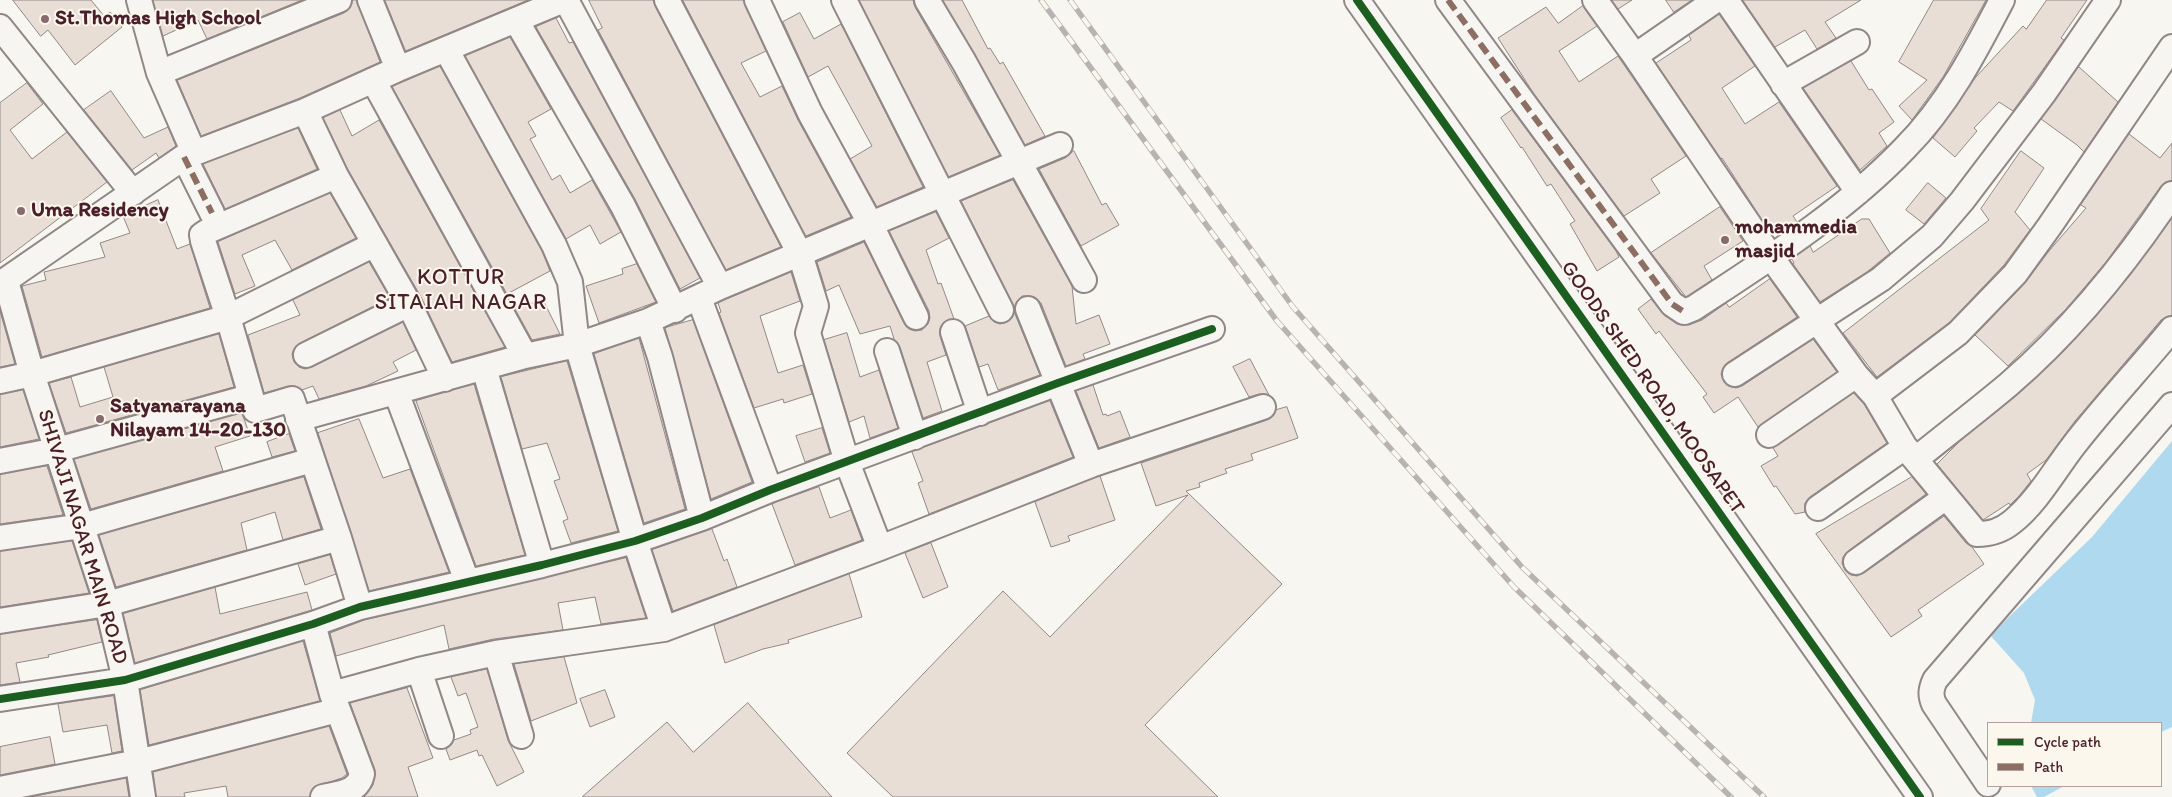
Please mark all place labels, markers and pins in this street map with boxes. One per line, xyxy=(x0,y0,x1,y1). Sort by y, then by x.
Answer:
place label: St.Thomas High School xyxy=(55,6,261,32)
marker: St.Thomas High School xyxy=(39,13,51,25)
place label: Uma Residency xyxy=(31,198,169,224)
marker: Uma Residency xyxy=(15,205,27,217)
place label: mohammedia masjid xyxy=(1735,215,1857,265)
marker: mohammedia masjid xyxy=(1719,234,1731,246)
place label: Satyanarayana Nilayam 14-20-130 xyxy=(110,394,286,444)
marker: Satyanarayana Nilayam 14-20-130 xyxy=(94,413,106,425)

